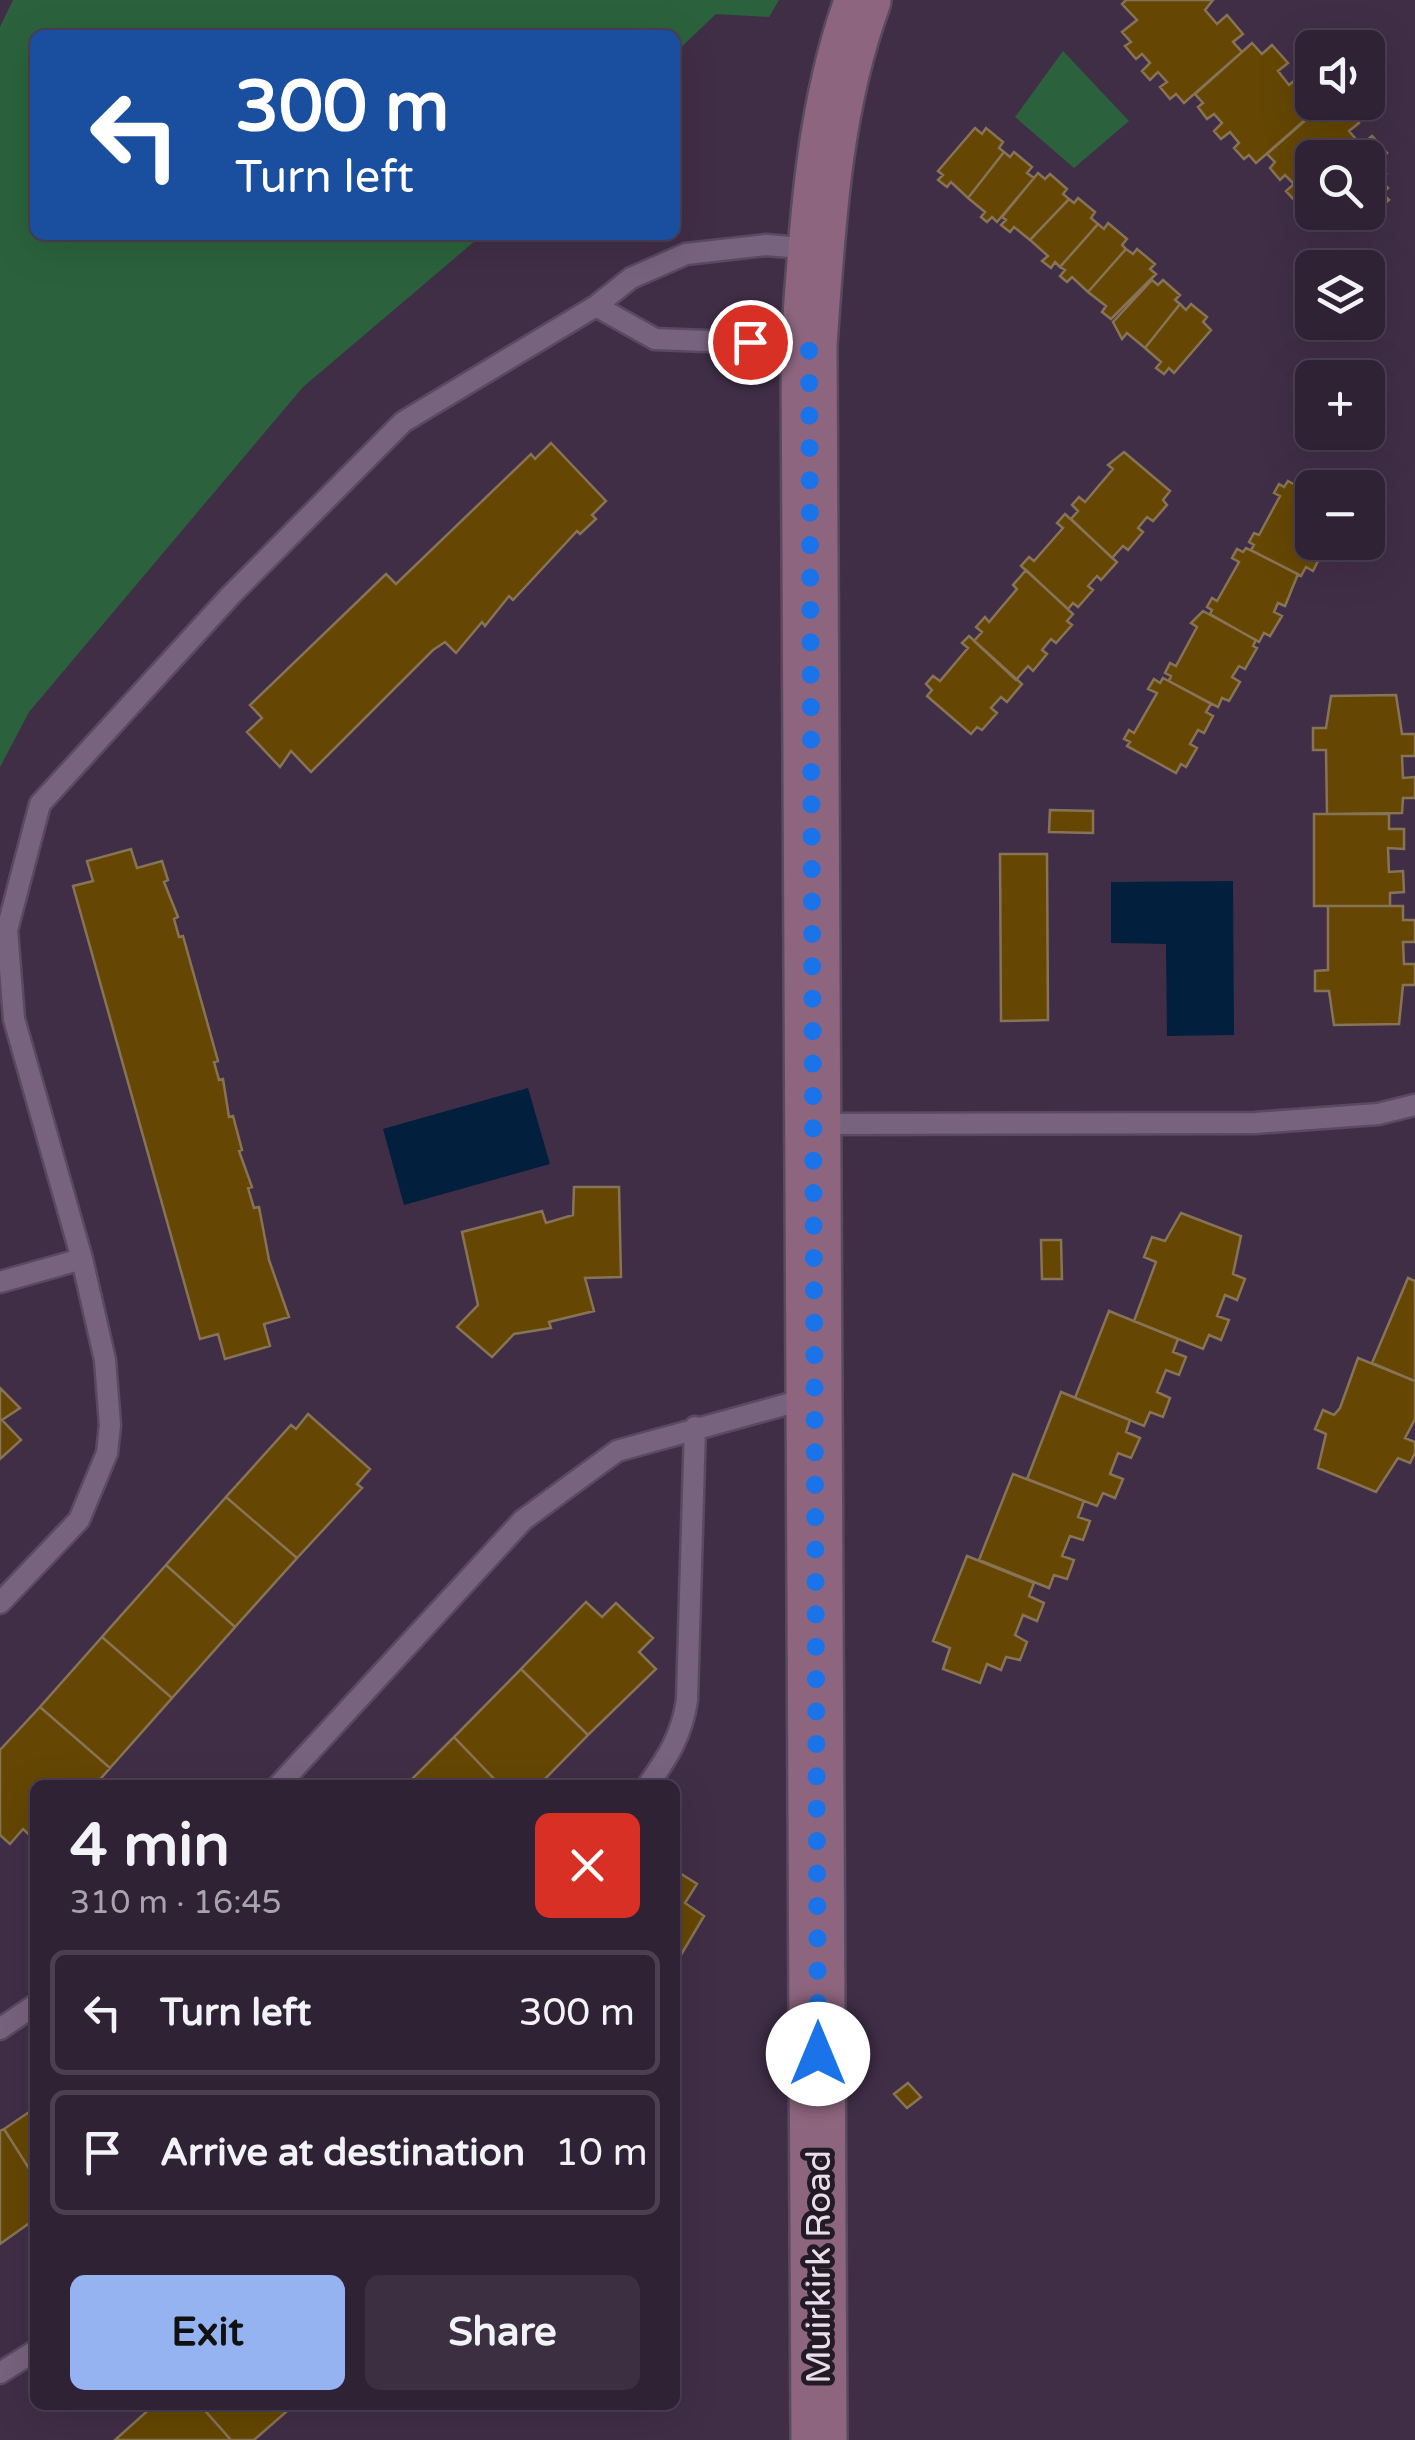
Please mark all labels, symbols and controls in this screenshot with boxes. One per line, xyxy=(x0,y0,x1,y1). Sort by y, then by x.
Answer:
map controls xyxy=(1295,30,1385,560)
button: sound xyxy=(1295,30,1385,120)
text: 300 m xyxy=(235,66,449,150)
icon: left xyxy=(70,70,200,200)
button: search xyxy=(1295,140,1385,230)
text: Turn left xyxy=(235,151,414,205)
button: layers xyxy=(1295,250,1385,340)
pin xyxy=(708,300,793,385)
icon: arrive xyxy=(723,315,778,370)
button: + xyxy=(1295,360,1385,450)
button: − xyxy=(1295,470,1385,560)
text: 4 min xyxy=(70,1810,230,1882)
button: close xyxy=(535,1813,640,1918)
text: 310 m · 16:45 xyxy=(70,1884,282,1922)
icon: left xyxy=(75,1985,130,2040)
text: Turn left xyxy=(160,1990,311,2036)
text: 300 m xyxy=(519,1990,635,2036)
position arrow xyxy=(766,2002,870,2106)
icon: arrive xyxy=(75,2125,130,2180)
text: Arrive at destination xyxy=(160,2130,525,2176)
text: 10 m xyxy=(555,2130,648,2176)
street label: Muirkirk Road xyxy=(798,2150,840,2384)
button: Exit xyxy=(70,2275,345,2390)
button: Share xyxy=(365,2275,640,2390)

